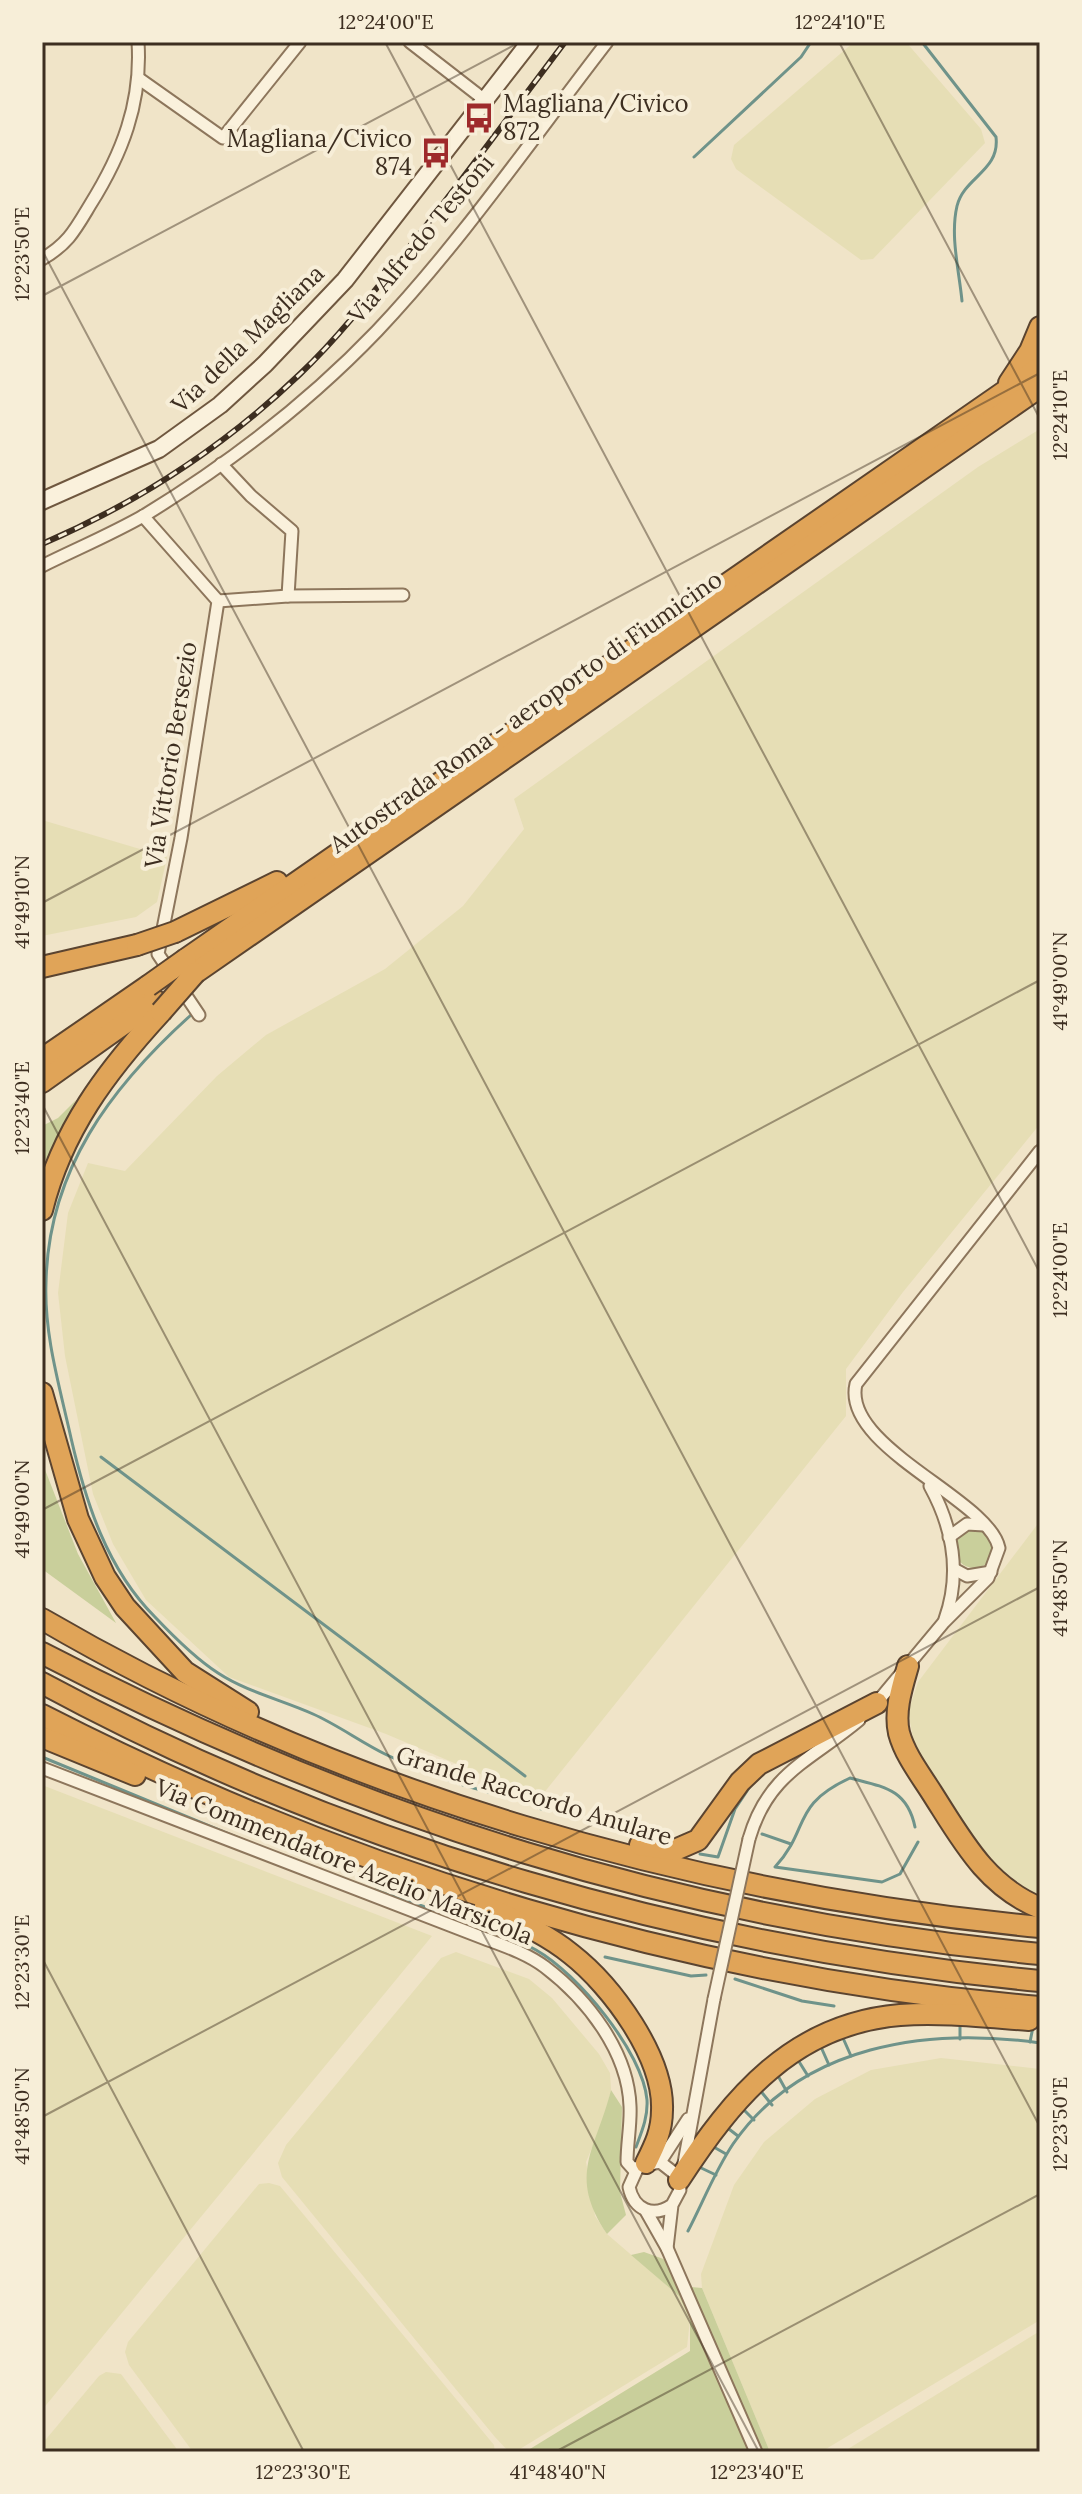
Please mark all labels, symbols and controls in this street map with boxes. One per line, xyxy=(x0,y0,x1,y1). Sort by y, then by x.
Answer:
text: 12°24'00"E xyxy=(338,9,434,34)
text: 12°24'10"E xyxy=(795,9,885,34)
place label: Magliana/Civico 872 xyxy=(503,88,689,147)
bus stop icon: Magliana/Civico 872 xyxy=(462,101,496,135)
place label: Magliana/Civico 874 xyxy=(226,123,412,182)
bus stop icon: Magliana/Civico 874 xyxy=(419,136,453,170)
street label: Via Alfredo Testoni xyxy=(340,148,500,330)
text: 12°23'50"E xyxy=(9,207,34,301)
street label: Via della Magliana xyxy=(164,258,331,420)
text: 12°24'10"E xyxy=(1047,370,1072,460)
street label: Autostrada Roma - aeroporto di Fiumicino xyxy=(323,564,728,860)
street label: Via Vittorio Bersezio xyxy=(137,639,204,871)
text: 41°49'10"N xyxy=(9,855,34,949)
text: 41°49'00"N xyxy=(1047,931,1072,1031)
text: 12°23'40"E xyxy=(9,1061,34,1155)
text: 12°24'00"E xyxy=(1047,1222,1072,1318)
text: 41°49'00"N xyxy=(9,1459,34,1559)
text: 41°48'50"N xyxy=(1047,1539,1072,1637)
street label: Grande Raccordo Anulare xyxy=(392,1739,676,1852)
street label: Via Commendatore Azelio Marsicola xyxy=(150,1771,537,1952)
text: 12°23'30"E xyxy=(9,1915,34,2009)
text: 41°48'50"N xyxy=(9,2067,34,2165)
text: 12°23'50"E xyxy=(1047,2077,1072,2171)
text: 12°23'30"E xyxy=(256,2459,350,2484)
text: 41°48'40"N xyxy=(510,2459,606,2484)
text: 12°23'40"E xyxy=(710,2459,804,2484)

